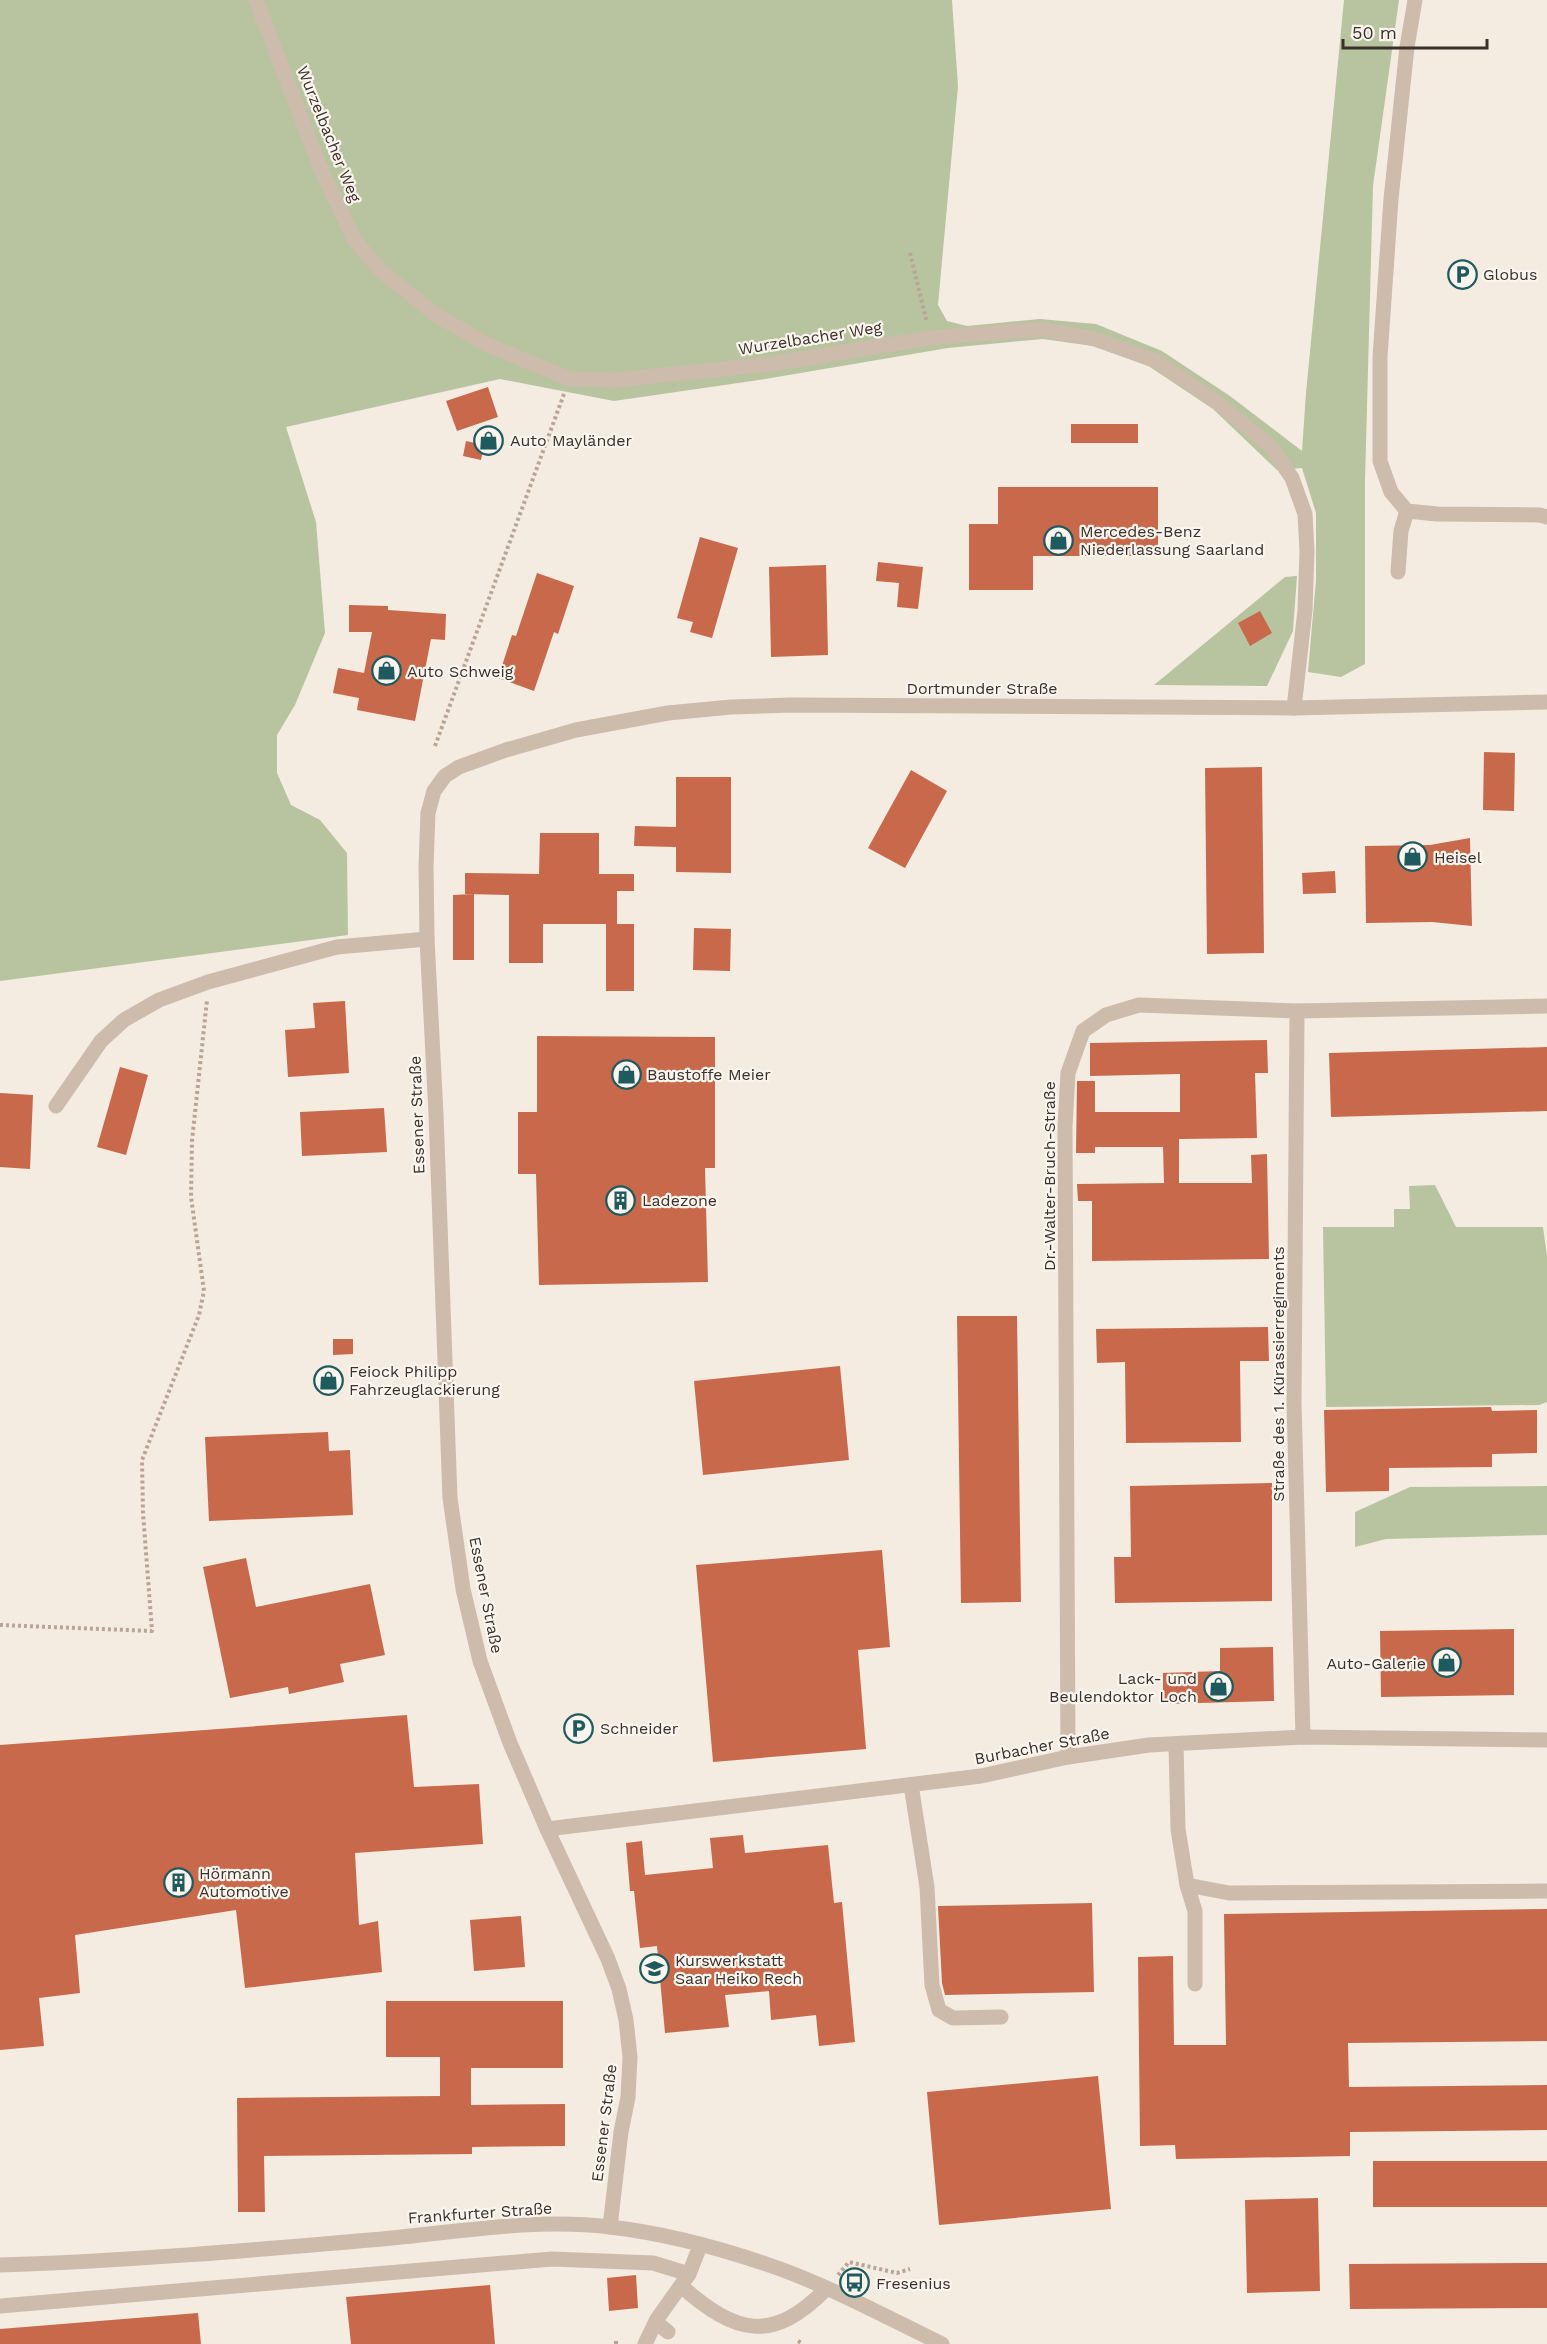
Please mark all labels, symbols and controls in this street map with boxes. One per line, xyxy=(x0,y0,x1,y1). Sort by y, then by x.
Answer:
scale bar xyxy=(1343,12,1487,50)
text: 50 m xyxy=(1352,22,1397,43)
street label: Wurzelbacher Weg xyxy=(293,63,365,205)
parking icon: Globus xyxy=(1446,258,1478,290)
place label: Globus xyxy=(1483,265,1537,284)
street label: Wurzelbacher Weg xyxy=(737,317,884,359)
shop icon: Auto Mayländer xyxy=(473,424,505,456)
place label: Auto Mayländer xyxy=(510,431,633,450)
place label: Mercedes-Benz Niederlassung Saarland xyxy=(1080,522,1264,559)
shop icon: Mercedes-Benz Niederlassung Saarland xyxy=(1043,524,1075,556)
shop icon: Auto Schweig xyxy=(370,655,402,687)
place label: Auto Schweig xyxy=(407,662,514,681)
street label: Dortmunder Straße xyxy=(906,679,1058,698)
shop icon: Heisel xyxy=(1397,841,1429,873)
place label: Heisel xyxy=(1434,848,1482,867)
street label: Essener Straße xyxy=(405,1055,429,1175)
shop icon: Baustoffe Meier xyxy=(610,1058,642,1090)
place label: Baustoffe Meier xyxy=(647,1065,771,1084)
street label: Dr.-Walter-Bruch-Straße xyxy=(1040,1081,1059,1271)
building icon: Ladezone xyxy=(605,1184,637,1216)
place label: Ladezone xyxy=(642,1191,717,1210)
street label: Straße des 1. Kürassierregiments xyxy=(1269,1246,1288,1502)
place label: Feiock Philipp Fahrzeuglackierung xyxy=(349,1362,500,1399)
shop icon: Feiock Philipp Fahrzeuglackierung xyxy=(312,1364,344,1396)
street label: Essener Straße xyxy=(465,1535,507,1655)
shop icon: Auto-Galerie xyxy=(1431,1647,1463,1679)
place label: Auto-Galerie xyxy=(1326,1654,1426,1673)
place label: Lack- und Beulendoktor Loch xyxy=(1049,1669,1197,1706)
shop icon: Lack- und Beulendoktor Loch xyxy=(1202,1671,1234,1703)
parking icon: Schneider xyxy=(563,1712,595,1744)
place label: Schneider xyxy=(600,1719,679,1738)
street label: Burbacher Straße xyxy=(973,1724,1111,1768)
place label: Hörmann Automotive xyxy=(199,1864,289,1901)
building icon: Hörmann Automotive xyxy=(162,1866,194,1898)
place label: Kurswerkstatt Saar Heiko Rech xyxy=(675,1951,802,1988)
school or university icon: Kurswerkstatt Saar Heiko Rech xyxy=(638,1953,670,1985)
street label: Essener Straße xyxy=(587,2063,621,2183)
street label: Frankfurter Straße xyxy=(407,2198,553,2228)
bus stop icon: Fresenius xyxy=(839,2267,871,2299)
place label: Fresenius xyxy=(876,2274,951,2293)

